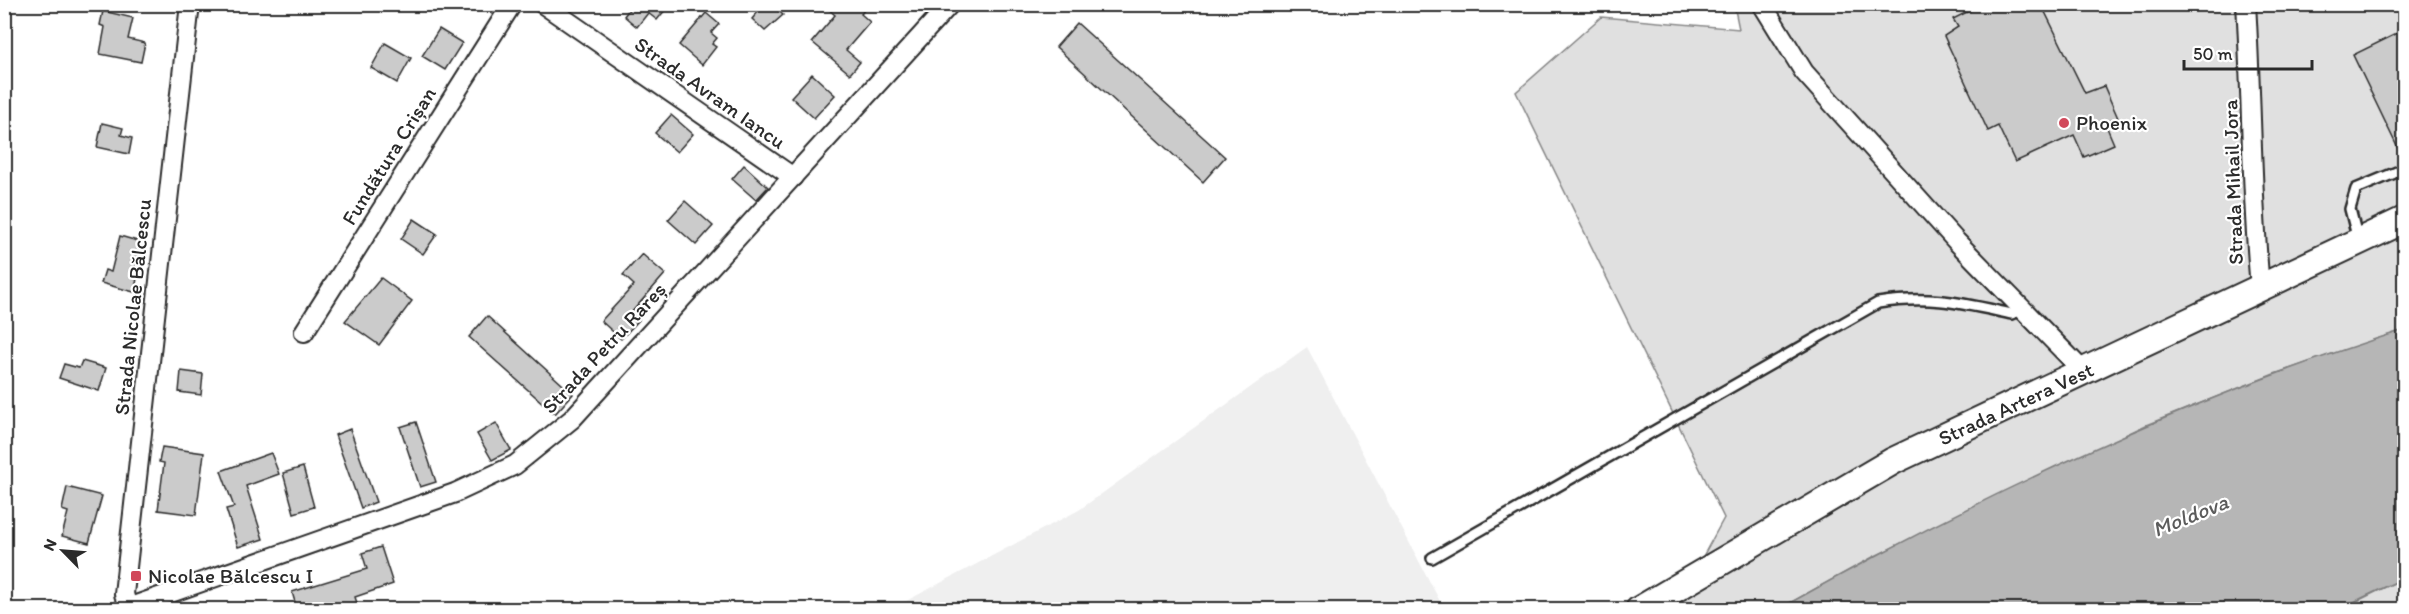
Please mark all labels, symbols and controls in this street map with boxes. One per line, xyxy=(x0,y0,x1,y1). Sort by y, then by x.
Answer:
street label: Strada Avram Iancu xyxy=(630,31,791,154)
scale bar xyxy=(2184,33,2312,71)
text: 50 m xyxy=(2193,43,2233,65)
street label: Fundătura Crișan xyxy=(336,82,441,229)
street label: Strada Mihail Jora xyxy=(2217,99,2248,265)
place label: Phoenix xyxy=(2076,110,2148,135)
marker: Phoenix xyxy=(2057,116,2071,130)
street label: Strada Nicolae Bălcescu xyxy=(109,198,156,416)
street label: Strada Petru Rareș xyxy=(536,277,671,419)
street label: Strada Artera Vest xyxy=(1934,357,2097,450)
water label: Moldova xyxy=(2148,488,2233,543)
north arrow xyxy=(33,521,93,581)
text: N xyxy=(39,536,61,554)
place label: Nicolae Bălcescu I xyxy=(148,563,313,588)
marker: Nicolae Bălcescu I xyxy=(129,569,143,583)

